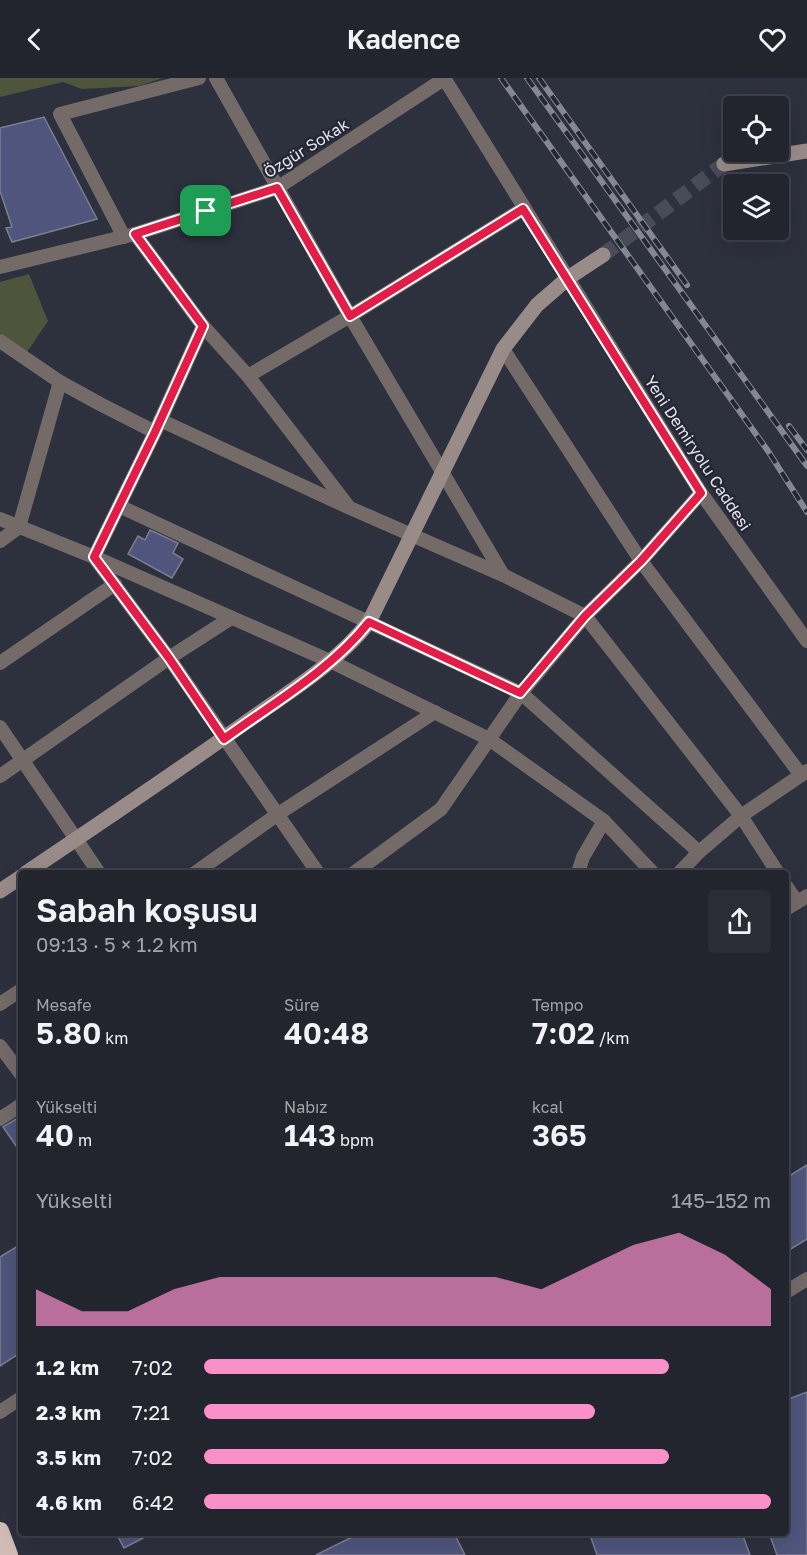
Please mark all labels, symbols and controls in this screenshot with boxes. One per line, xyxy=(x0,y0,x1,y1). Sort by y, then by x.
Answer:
icon: back xyxy=(18,23,51,56)
text: Kadence xyxy=(347,23,460,55)
icon: heart xyxy=(756,23,789,56)
map controls xyxy=(723,96,789,240)
button: locate xyxy=(723,96,789,162)
street label: Özgür Sokak xyxy=(260,114,352,182)
button: layers xyxy=(723,174,789,240)
pin xyxy=(180,185,231,236)
icon: arrive xyxy=(189,194,222,227)
street label: Yeni Demiryolu Caddesi xyxy=(640,372,756,534)
text: Sabah koşusu xyxy=(36,890,258,929)
button: share xyxy=(708,890,771,953)
text: 09:13 · 5 × 1.2 km xyxy=(36,932,198,956)
text: Mesafe xyxy=(36,995,92,1015)
text: Süre xyxy=(284,995,319,1015)
text: Tempo xyxy=(532,995,583,1015)
text: 5.80 xyxy=(36,1015,101,1051)
text: 40:48 xyxy=(284,1015,369,1051)
text: 7:02 xyxy=(532,1015,595,1051)
text: km xyxy=(101,1028,129,1048)
text: /km xyxy=(595,1028,630,1048)
text: Yükselti xyxy=(36,1097,97,1117)
text: Nabız xyxy=(284,1097,328,1117)
text: kcal xyxy=(532,1097,564,1117)
text: 40 xyxy=(36,1117,74,1153)
text: 143 xyxy=(284,1117,336,1153)
text: 365 xyxy=(532,1117,587,1153)
text: m xyxy=(74,1130,92,1150)
text: bpm xyxy=(336,1130,374,1150)
text: Yükselti xyxy=(36,1188,113,1212)
text: 145–152 m xyxy=(671,1188,771,1212)
text: 1.2 km xyxy=(36,1355,99,1379)
text: 7:02 xyxy=(132,1355,173,1379)
text: 2.3 km xyxy=(36,1400,101,1424)
text: 7:21 xyxy=(132,1400,170,1424)
text: 3.5 km xyxy=(36,1445,101,1469)
text: 7:02 xyxy=(132,1445,173,1469)
text: 4.6 km xyxy=(36,1490,102,1514)
text: 6:42 xyxy=(132,1490,174,1514)

